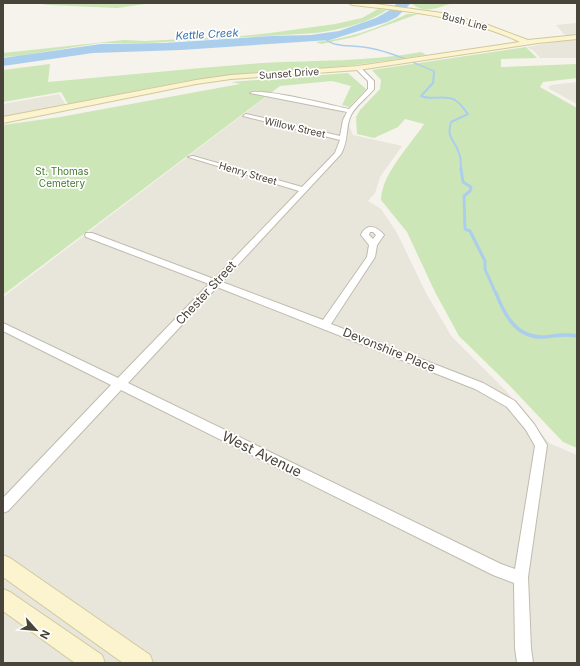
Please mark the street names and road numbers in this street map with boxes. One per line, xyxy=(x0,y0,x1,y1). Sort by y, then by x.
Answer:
street label: Bush Line xyxy=(441,9,489,33)
street label: Sunset Drive xyxy=(259,65,320,81)
street label: Willow Street xyxy=(263,114,327,140)
street label: Henry Street xyxy=(218,159,279,187)
street label: Chester Street xyxy=(172,258,239,328)
street label: Devonshire Place xyxy=(341,324,438,375)
street label: West Avenue xyxy=(220,427,305,480)

